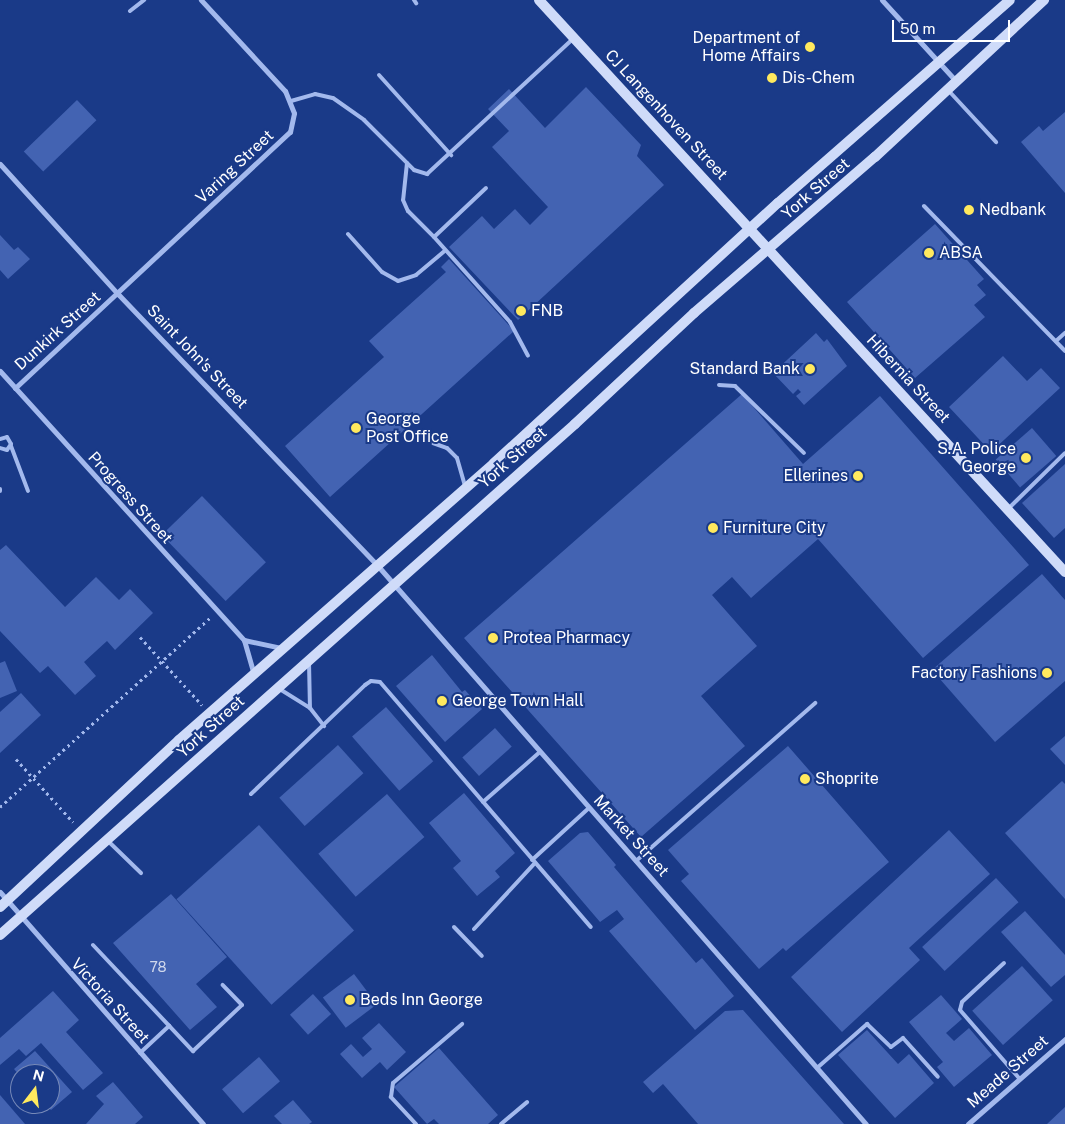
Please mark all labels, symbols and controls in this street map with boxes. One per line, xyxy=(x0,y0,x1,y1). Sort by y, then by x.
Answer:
scale bar xyxy=(895,10,1012,42)
text: 50 m xyxy=(900,20,935,37)
place label: Department of Home Affairs xyxy=(692,28,800,66)
marker: Department of Home Affairs xyxy=(804,41,816,53)
street label: CJ Langenhoven Street xyxy=(601,46,731,184)
place label: Dis-Chem xyxy=(782,68,855,88)
marker: Dis-Chem xyxy=(766,72,778,84)
street label: Varing Street xyxy=(192,126,278,208)
street label: York Street xyxy=(778,154,854,224)
place label: Nedbank xyxy=(979,200,1046,220)
marker: Nedbank xyxy=(963,204,975,216)
place label: ABSA xyxy=(939,243,983,263)
marker: ABSA xyxy=(923,247,935,259)
street label: Dunkirk Street xyxy=(11,288,105,374)
street label: Saint John's Street xyxy=(143,301,251,413)
place label: FNB xyxy=(531,301,563,321)
marker: FNB xyxy=(515,305,527,317)
street label: Hibernia Street xyxy=(862,331,954,427)
place label: Standard Bank xyxy=(690,359,800,379)
marker: Standard Bank xyxy=(804,363,816,375)
place label: George Post Office xyxy=(366,409,449,447)
marker: George Post Office xyxy=(350,422,362,434)
street label: York Street xyxy=(475,423,551,493)
place label: S.A. Police George xyxy=(937,439,1016,477)
street label: Progress Street xyxy=(84,448,176,548)
marker: S.A. Police George xyxy=(1020,452,1032,464)
place label: Ellerines xyxy=(784,466,848,486)
marker: Ellerines xyxy=(852,470,864,482)
place label: Furniture City xyxy=(723,518,826,538)
marker: Furniture City xyxy=(707,522,719,534)
place label: Protea Pharmacy xyxy=(503,628,630,648)
marker: Protea Pharmacy xyxy=(487,632,499,644)
place label: Factory Fashions xyxy=(911,663,1037,683)
marker: Factory Fashions xyxy=(1041,667,1053,679)
place label: George Town Hall xyxy=(452,691,584,711)
street label: York Street xyxy=(174,692,248,762)
marker: George Town Hall xyxy=(436,695,448,707)
place label: Shoprite xyxy=(815,769,879,789)
marker: Shoprite xyxy=(799,773,811,785)
street label: Market Street xyxy=(589,791,673,881)
street label: Victoria Street xyxy=(67,955,153,1047)
house number: 78 xyxy=(149,959,167,975)
place label: Beds Inn George xyxy=(360,990,483,1010)
marker: Beds Inn George xyxy=(344,994,356,1006)
street label: Meade Street xyxy=(964,1032,1052,1112)
north arrow xyxy=(10,1064,60,1114)
text: N xyxy=(31,1066,46,1085)

